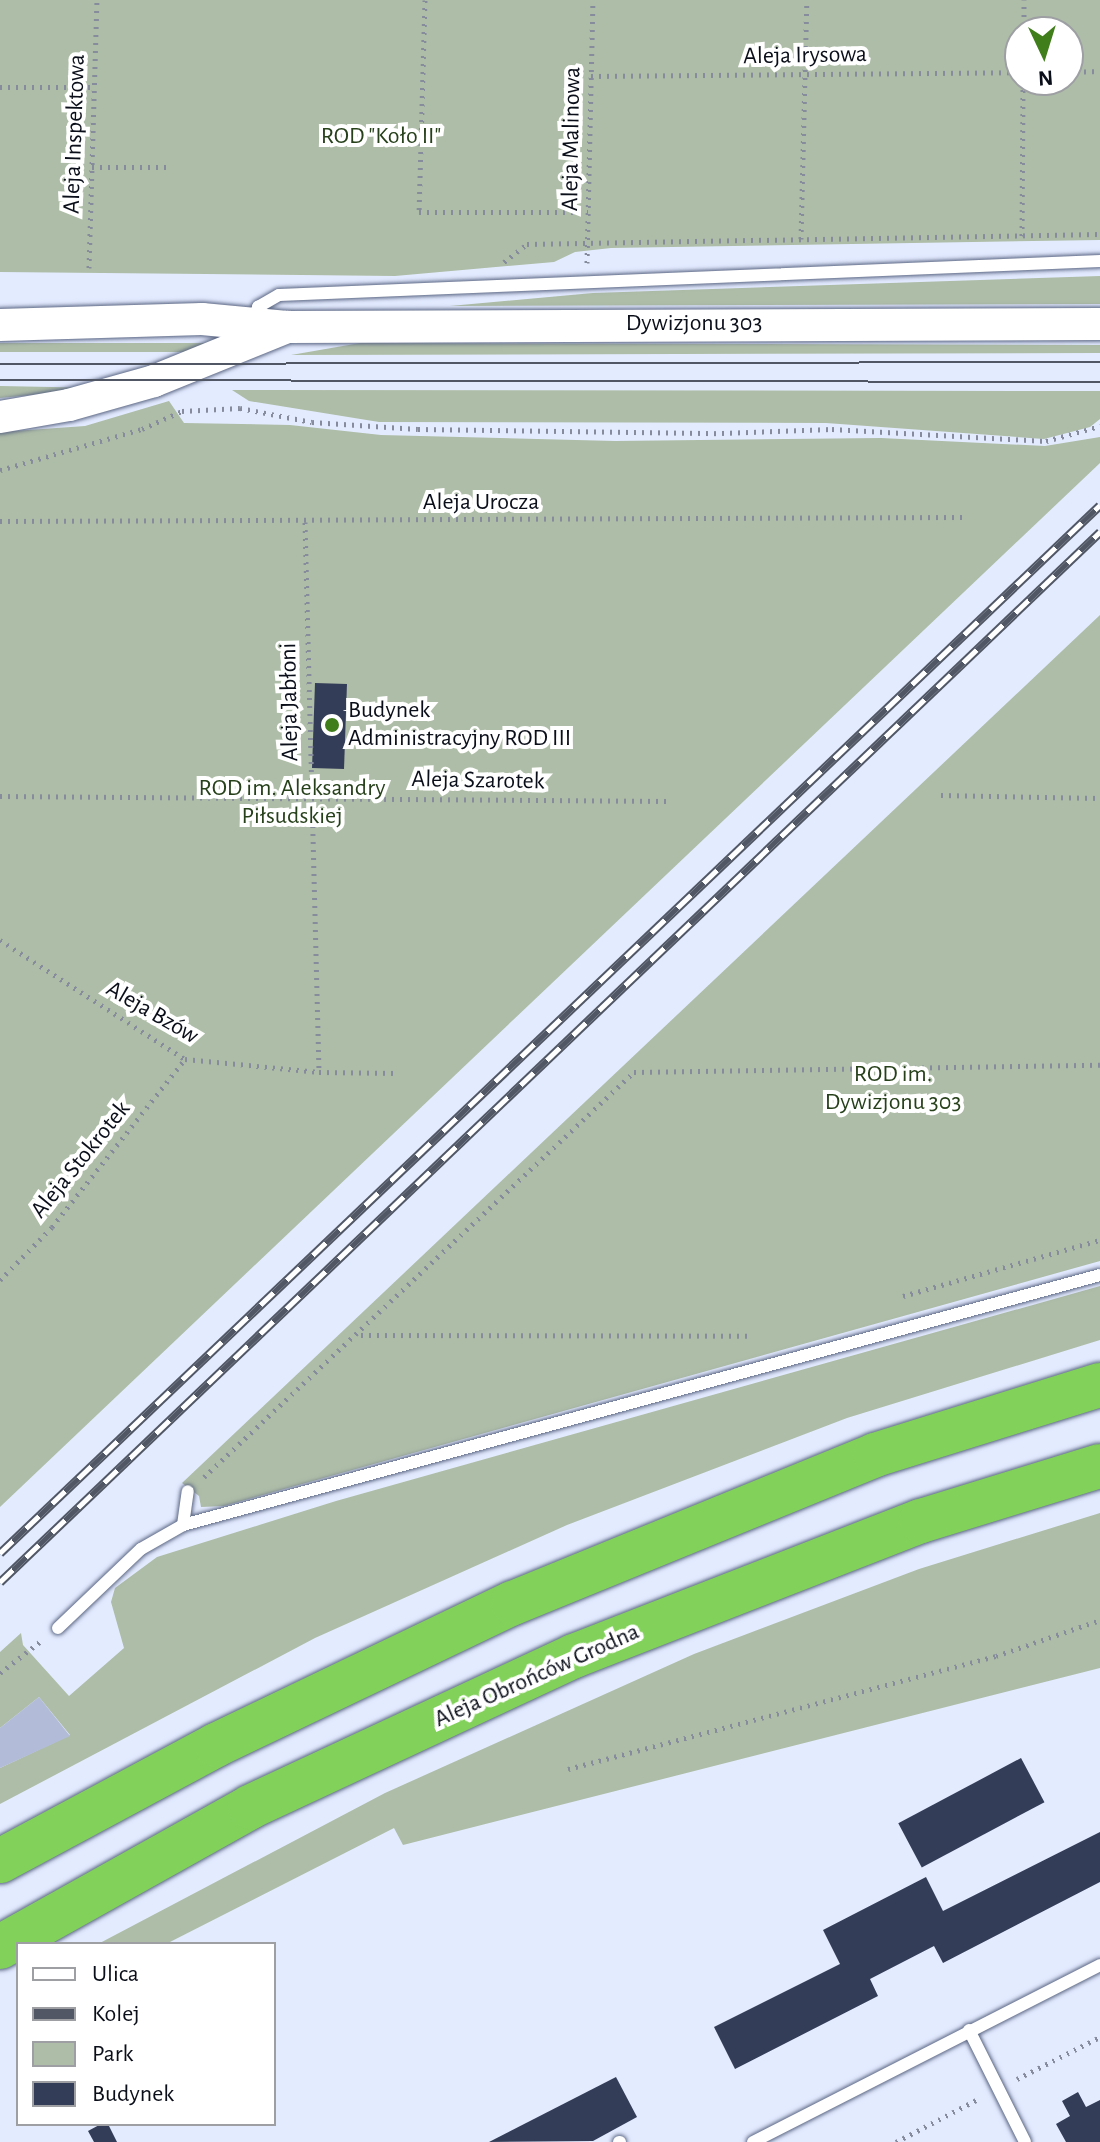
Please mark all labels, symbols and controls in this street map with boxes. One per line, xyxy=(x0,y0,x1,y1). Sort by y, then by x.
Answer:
north arrow xyxy=(1004,16,1084,96)
street label: Aleja Irysowa xyxy=(743,41,867,71)
street label: Aleja Inspektowa xyxy=(58,54,92,214)
text: N xyxy=(1037,66,1054,89)
street label: Aleja Malinowa xyxy=(556,67,588,211)
park label: ROD "Koło II" xyxy=(321,123,441,151)
street label: Dywizjonu 303 xyxy=(626,310,762,338)
street label: Aleja Urocza xyxy=(423,489,539,517)
street label: Aleja Jabłoni xyxy=(275,642,305,762)
place label: Budynek Administracyjny ROD III xyxy=(348,697,571,753)
marker: Budynek Administracyjny ROD III xyxy=(323,716,341,734)
street label: Aleja Szarotek xyxy=(411,765,545,797)
park label: ROD im. Aleksandry Piłsudskiej xyxy=(199,775,385,831)
street label: Aleja Bzów xyxy=(101,975,203,1051)
park label: ROD im. Dywizjonu 303 xyxy=(825,1061,961,1117)
street label: Aleja Stokrotek xyxy=(25,1096,137,1224)
street label: Aleja Obrońców Grodna xyxy=(430,1618,644,1734)
legend xyxy=(16,1942,276,2126)
text: Ulica xyxy=(92,1962,139,1986)
text: Kolej xyxy=(92,2002,140,2026)
text: Park xyxy=(92,2042,133,2066)
text: Budynek xyxy=(92,2082,174,2106)

